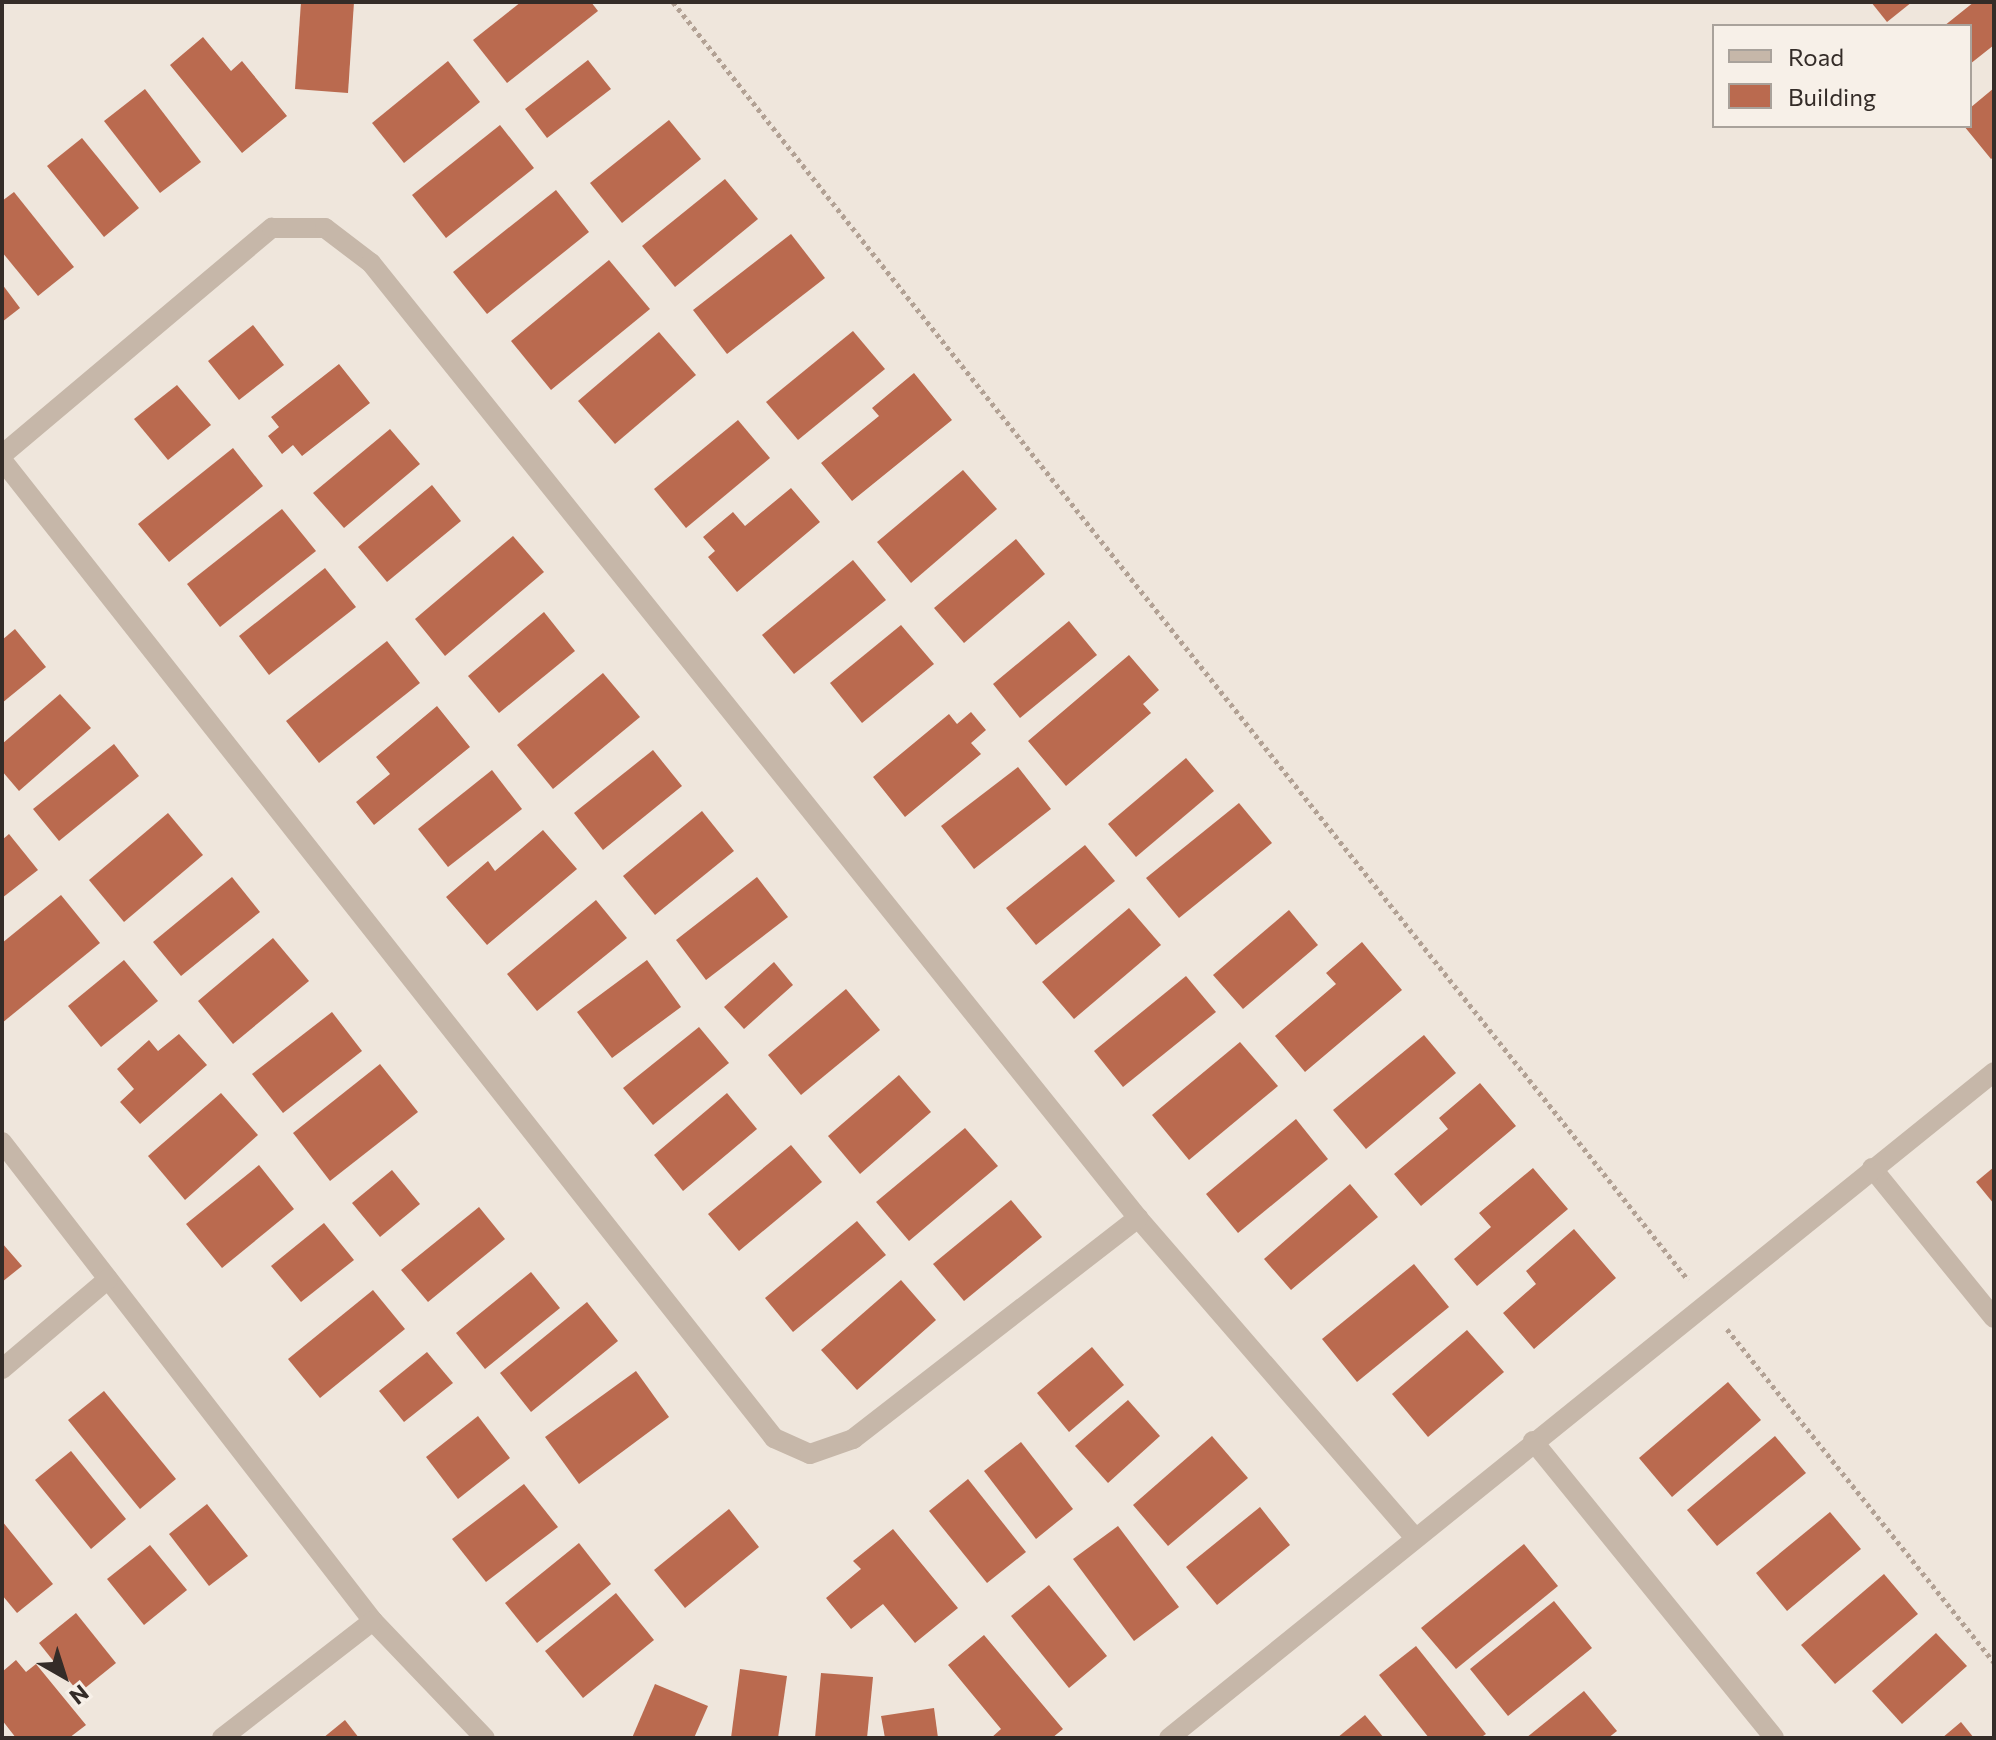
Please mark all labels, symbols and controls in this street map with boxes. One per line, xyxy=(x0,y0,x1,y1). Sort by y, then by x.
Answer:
legend xyxy=(1712,24,1972,128)
text: Road xyxy=(1788,42,1844,71)
text: Building xyxy=(1788,82,1876,111)
north arrow xyxy=(24,1636,104,1716)
text: N xyxy=(65,1679,94,1711)

